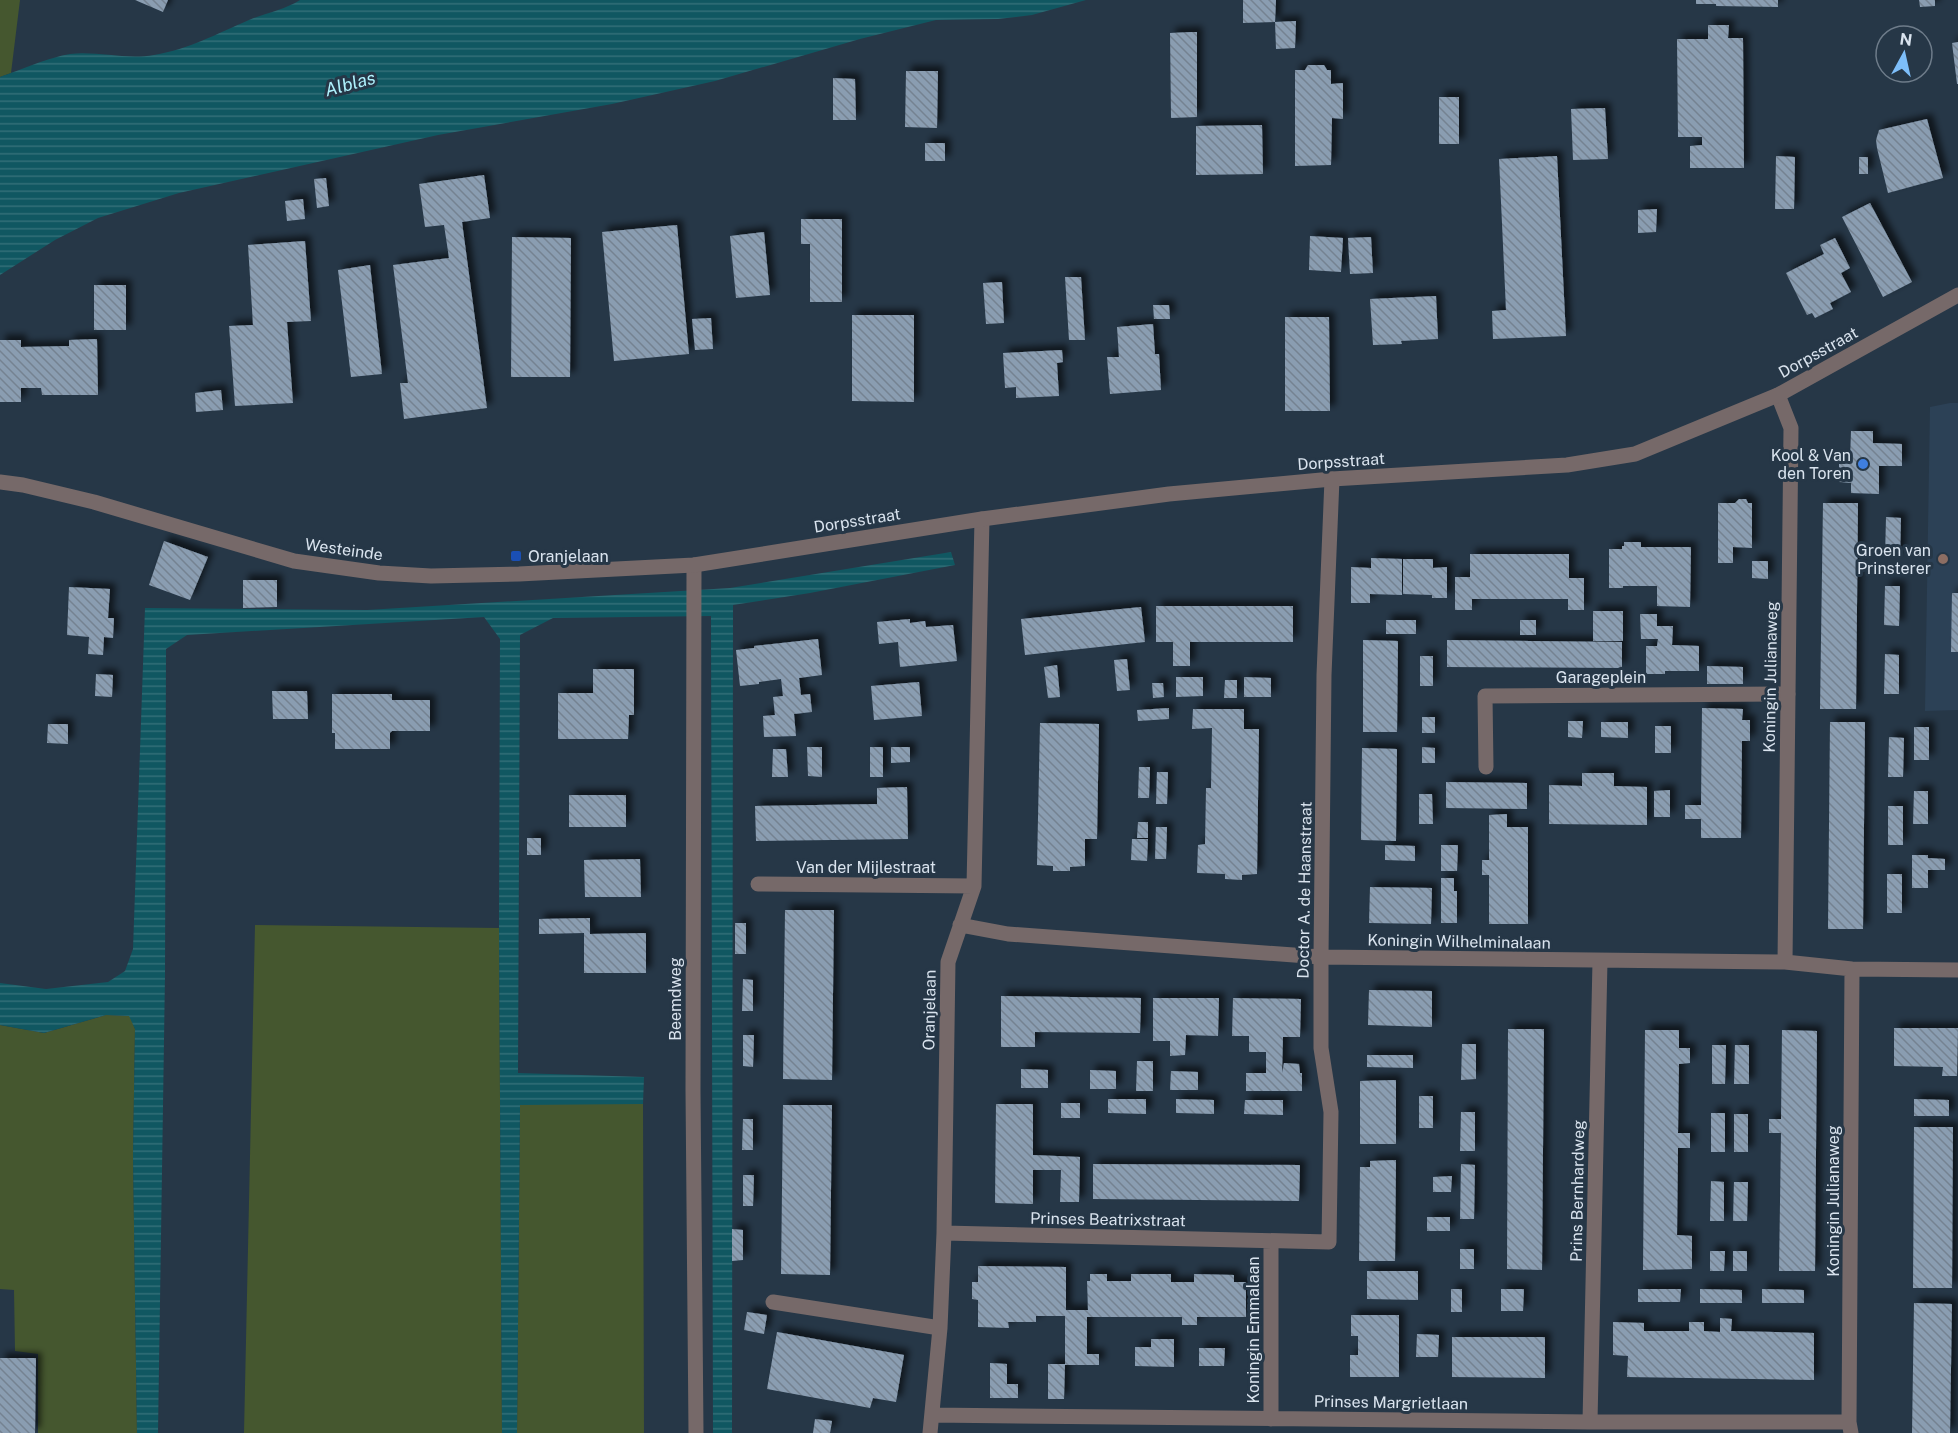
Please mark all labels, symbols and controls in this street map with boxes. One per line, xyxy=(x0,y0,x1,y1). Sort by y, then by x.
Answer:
north arrow xyxy=(1874,24,1934,84)
text: N xyxy=(1898,29,1914,50)
water label: Alblas xyxy=(322,67,378,100)
street label: Dorpsstraat xyxy=(1775,323,1861,382)
place label: Kool & Van den Toren xyxy=(1771,446,1851,483)
street label: Dorpsstraat xyxy=(1297,449,1385,474)
marker: Kool & Van den Toren xyxy=(1856,457,1870,471)
street label: Dorpsstraat xyxy=(812,504,902,537)
street label: Westeinde xyxy=(304,535,384,564)
place label: Groen van Prinsterer xyxy=(1856,541,1931,578)
place label: Oranjelaan xyxy=(528,547,609,566)
marker: Oranjelaan xyxy=(509,549,523,563)
marker: Groen van Prinsterer xyxy=(1936,552,1950,566)
street label: Koningin Julianaweg xyxy=(1760,601,1781,753)
street label: Garageplein xyxy=(1556,668,1646,687)
street label: Doctor A. de Haanstraat xyxy=(1293,801,1316,979)
street label: Van der Mijlestraat xyxy=(796,858,936,877)
street label: Koningin Wilhelminalaan xyxy=(1367,930,1551,953)
street label: Beemdweg xyxy=(666,957,685,1041)
street label: Oranjelaan xyxy=(919,970,940,1050)
street label: Prins Bernhardweg xyxy=(1567,1120,1588,1262)
street label: Koningin Julianaweg xyxy=(1824,1125,1843,1277)
street label: Prinses Beatrixstraat xyxy=(1030,1209,1186,1230)
street label: Koningin Emmalaan xyxy=(1244,1256,1263,1404)
street label: Prinses Margrietlaan xyxy=(1314,1392,1468,1413)

